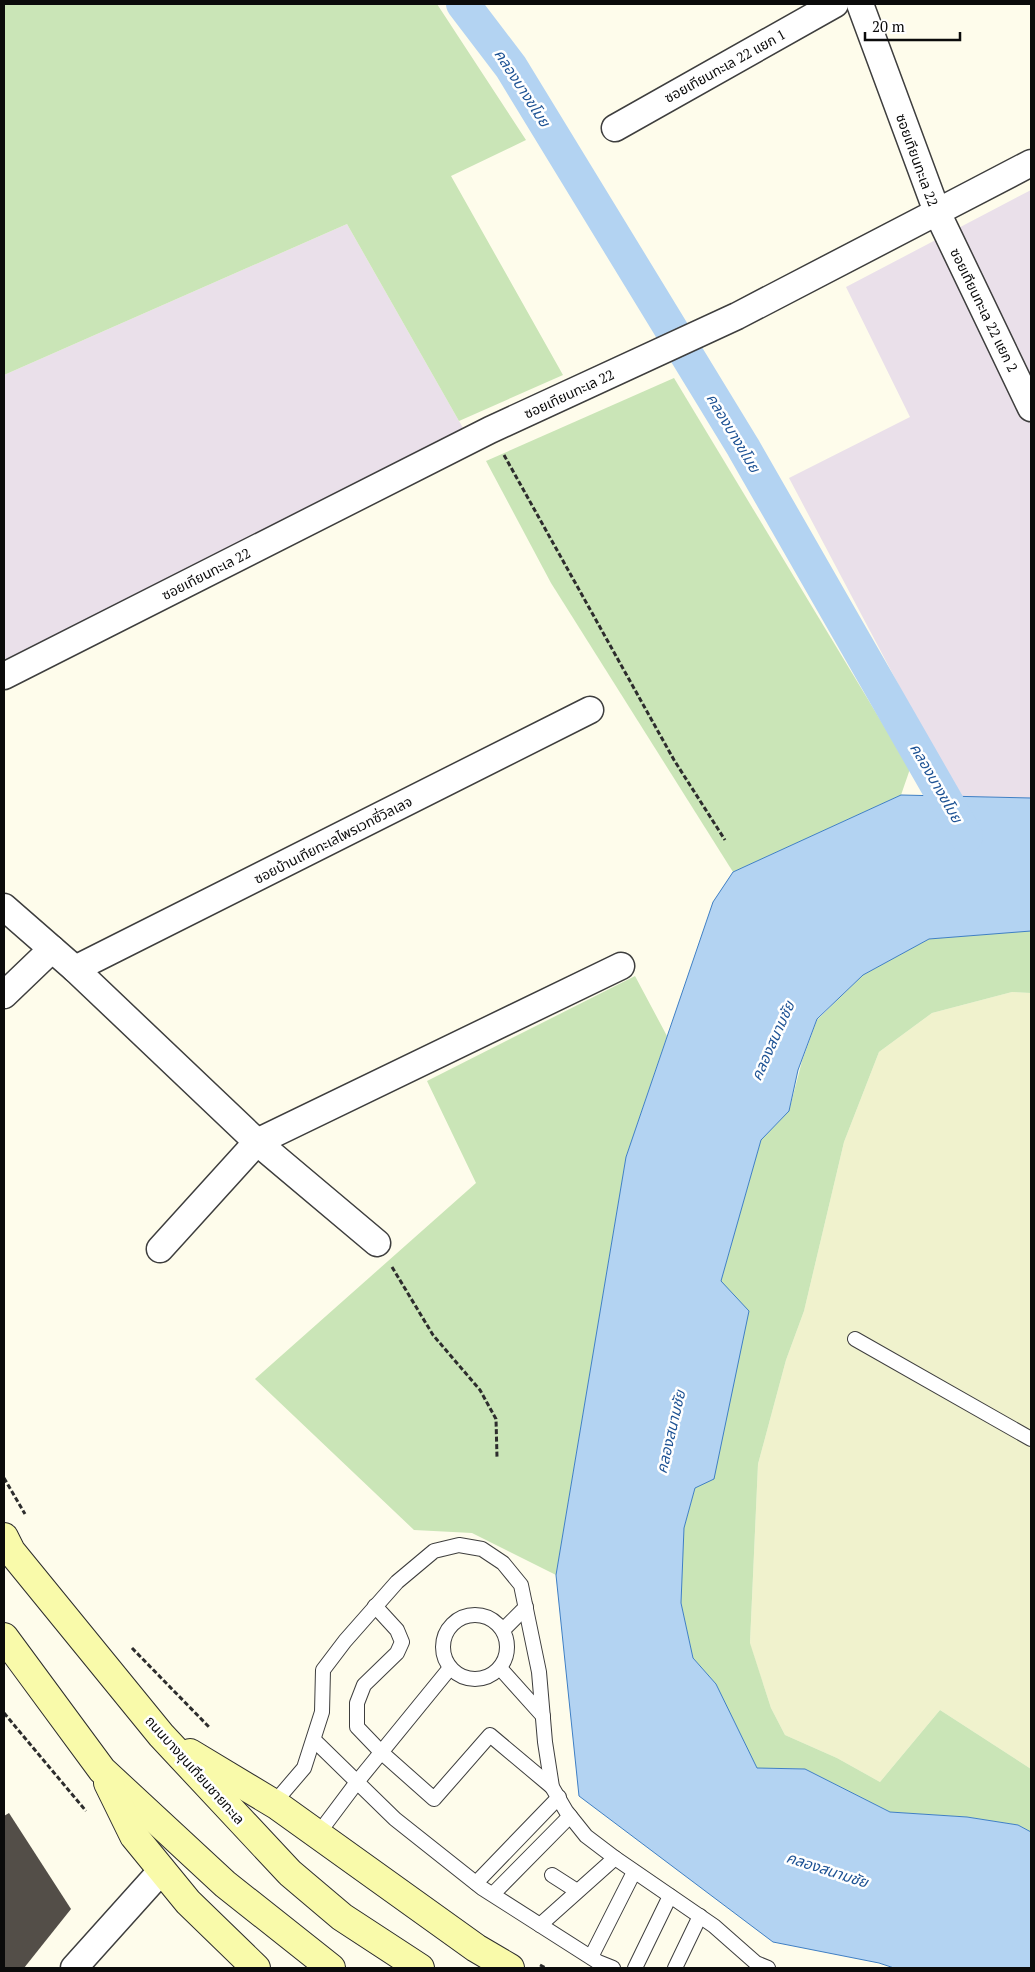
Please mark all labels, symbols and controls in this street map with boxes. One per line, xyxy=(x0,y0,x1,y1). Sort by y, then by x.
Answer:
scale bar xyxy=(865,10,960,42)
text: 20 m xyxy=(872,16,905,36)
street label: ซอยเทียนทะเล 22 แยก 1 xyxy=(661,24,789,107)
water label: คลองบางขโมย xyxy=(490,45,556,131)
street label: ซอยเทียนทะเล 22 xyxy=(892,111,943,209)
street label: ซอยเทียนทะเล 22 แยก 2 xyxy=(946,245,1023,375)
street label: ซอยเทียนทะเล 22 xyxy=(521,364,617,423)
water label: คลองบางขโมย xyxy=(702,389,766,477)
street label: ซอยเทียนทะเล 22 xyxy=(158,543,253,604)
water label: คลองบางขโมย xyxy=(906,739,968,827)
street label: ซอยบ้านเทียทะเลไพรเวทซี่วิลเลจ xyxy=(250,791,415,888)
water label: คลองสนามชัย xyxy=(746,997,799,1083)
water label: คลองสนามชัย xyxy=(651,1387,690,1475)
street label: ถนนบางขุนเทียนชายทะเล xyxy=(141,1711,249,1828)
water label: คลองสนามชัย xyxy=(784,1846,872,1892)

